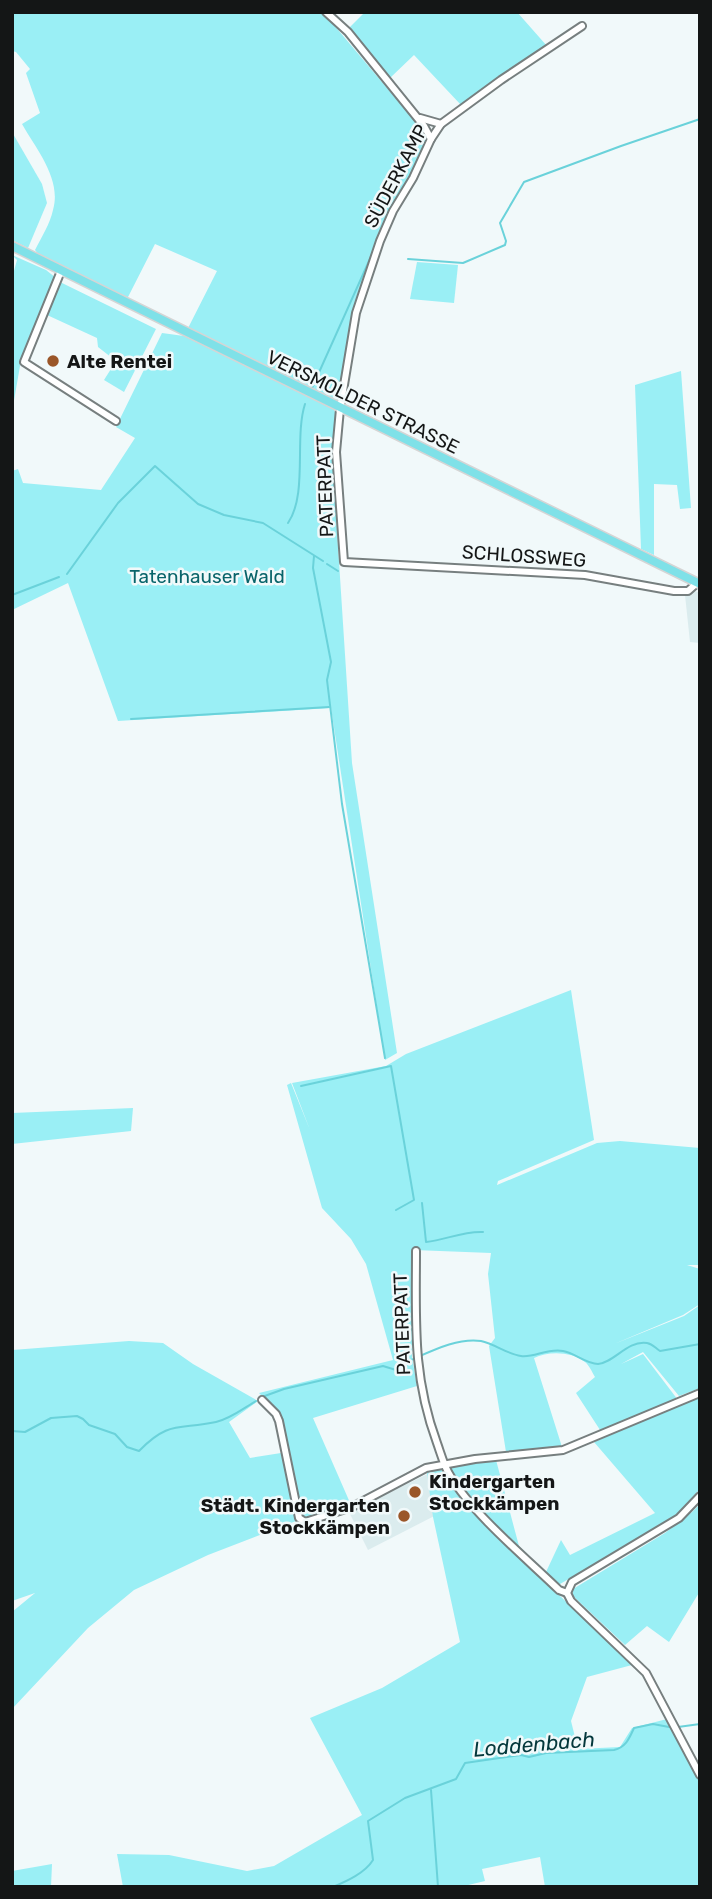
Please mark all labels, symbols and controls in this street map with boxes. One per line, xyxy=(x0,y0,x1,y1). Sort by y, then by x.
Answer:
street label: SÜDERKAMP xyxy=(359,120,433,232)
street label: VERSMOLDER STRASSE xyxy=(263,345,463,459)
place label: Alte Rentei xyxy=(67,350,172,373)
marker: Alte Rentei xyxy=(45,353,61,369)
street label: PATERPATT xyxy=(312,434,338,538)
street label: SCHLOSSWEG xyxy=(461,540,587,572)
park label: Tatenhauser Wald xyxy=(129,565,285,588)
street label: PATERPATT xyxy=(389,1272,415,1376)
place label: Kindergarten Stockkämpen xyxy=(429,1470,559,1515)
marker: Kindergarten Stockkämpen xyxy=(407,1484,423,1500)
place label: Städt. Kindergarten Stockkämpen xyxy=(201,1494,390,1539)
marker: Städt. Kindergarten Stockkämpen xyxy=(396,1508,412,1524)
water label: Loddenbach xyxy=(472,1726,596,1762)

